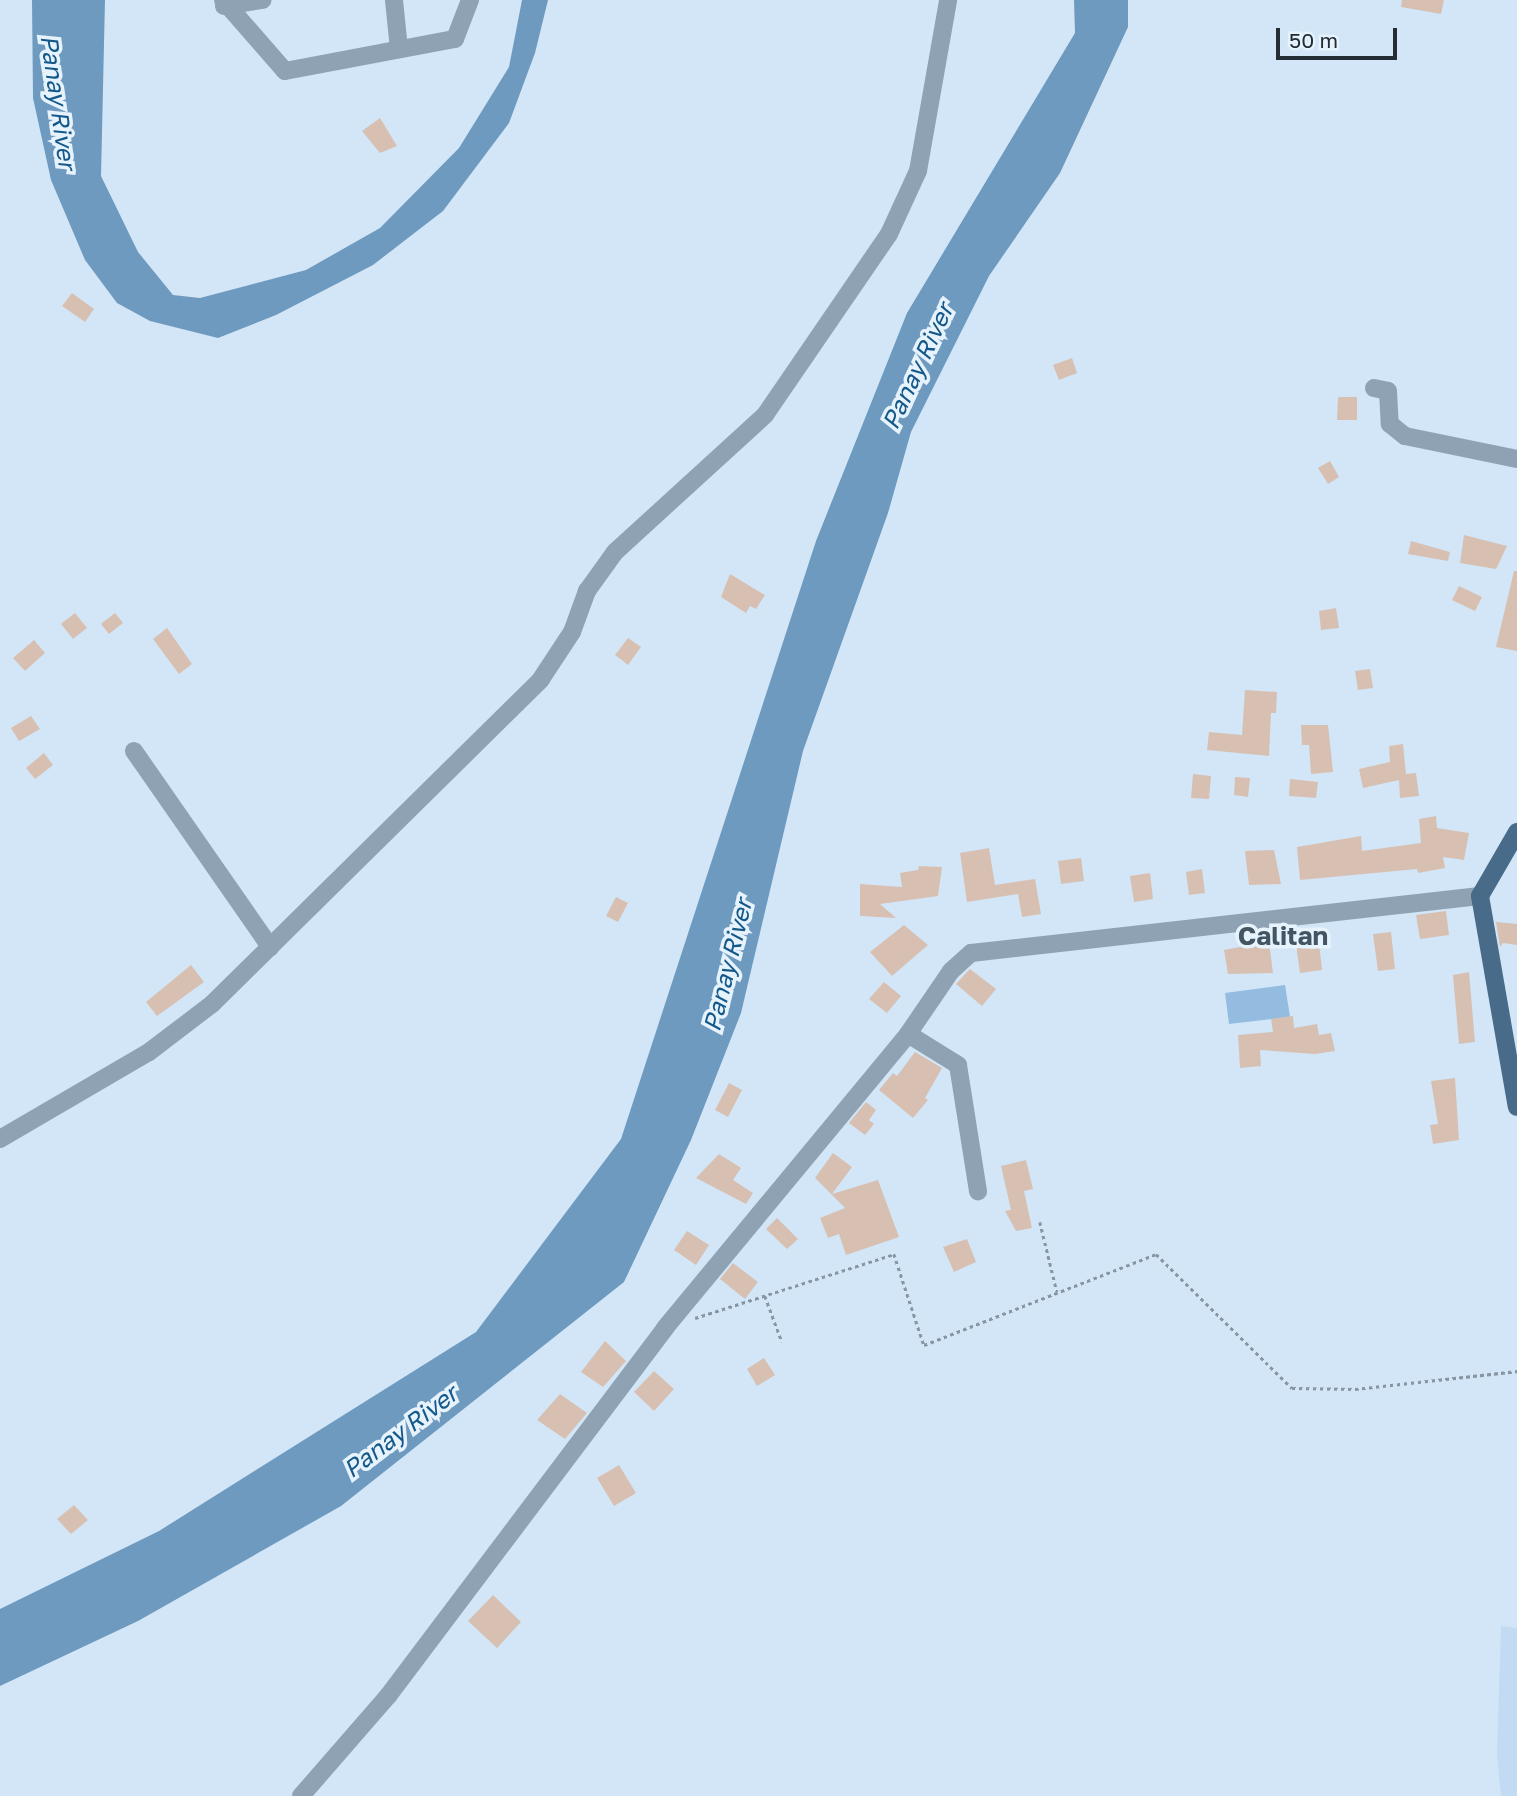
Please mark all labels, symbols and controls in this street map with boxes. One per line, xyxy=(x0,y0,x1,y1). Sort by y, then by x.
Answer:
scale bar xyxy=(1279,14,1400,58)
text: 50 m xyxy=(1289,27,1338,53)
water label: Panay River xyxy=(35,33,83,171)
water label: Panay River xyxy=(875,299,959,433)
water label: Panay River xyxy=(697,896,757,1034)
district label: Calitan xyxy=(1238,920,1328,952)
water label: Panay River xyxy=(337,1379,463,1483)

